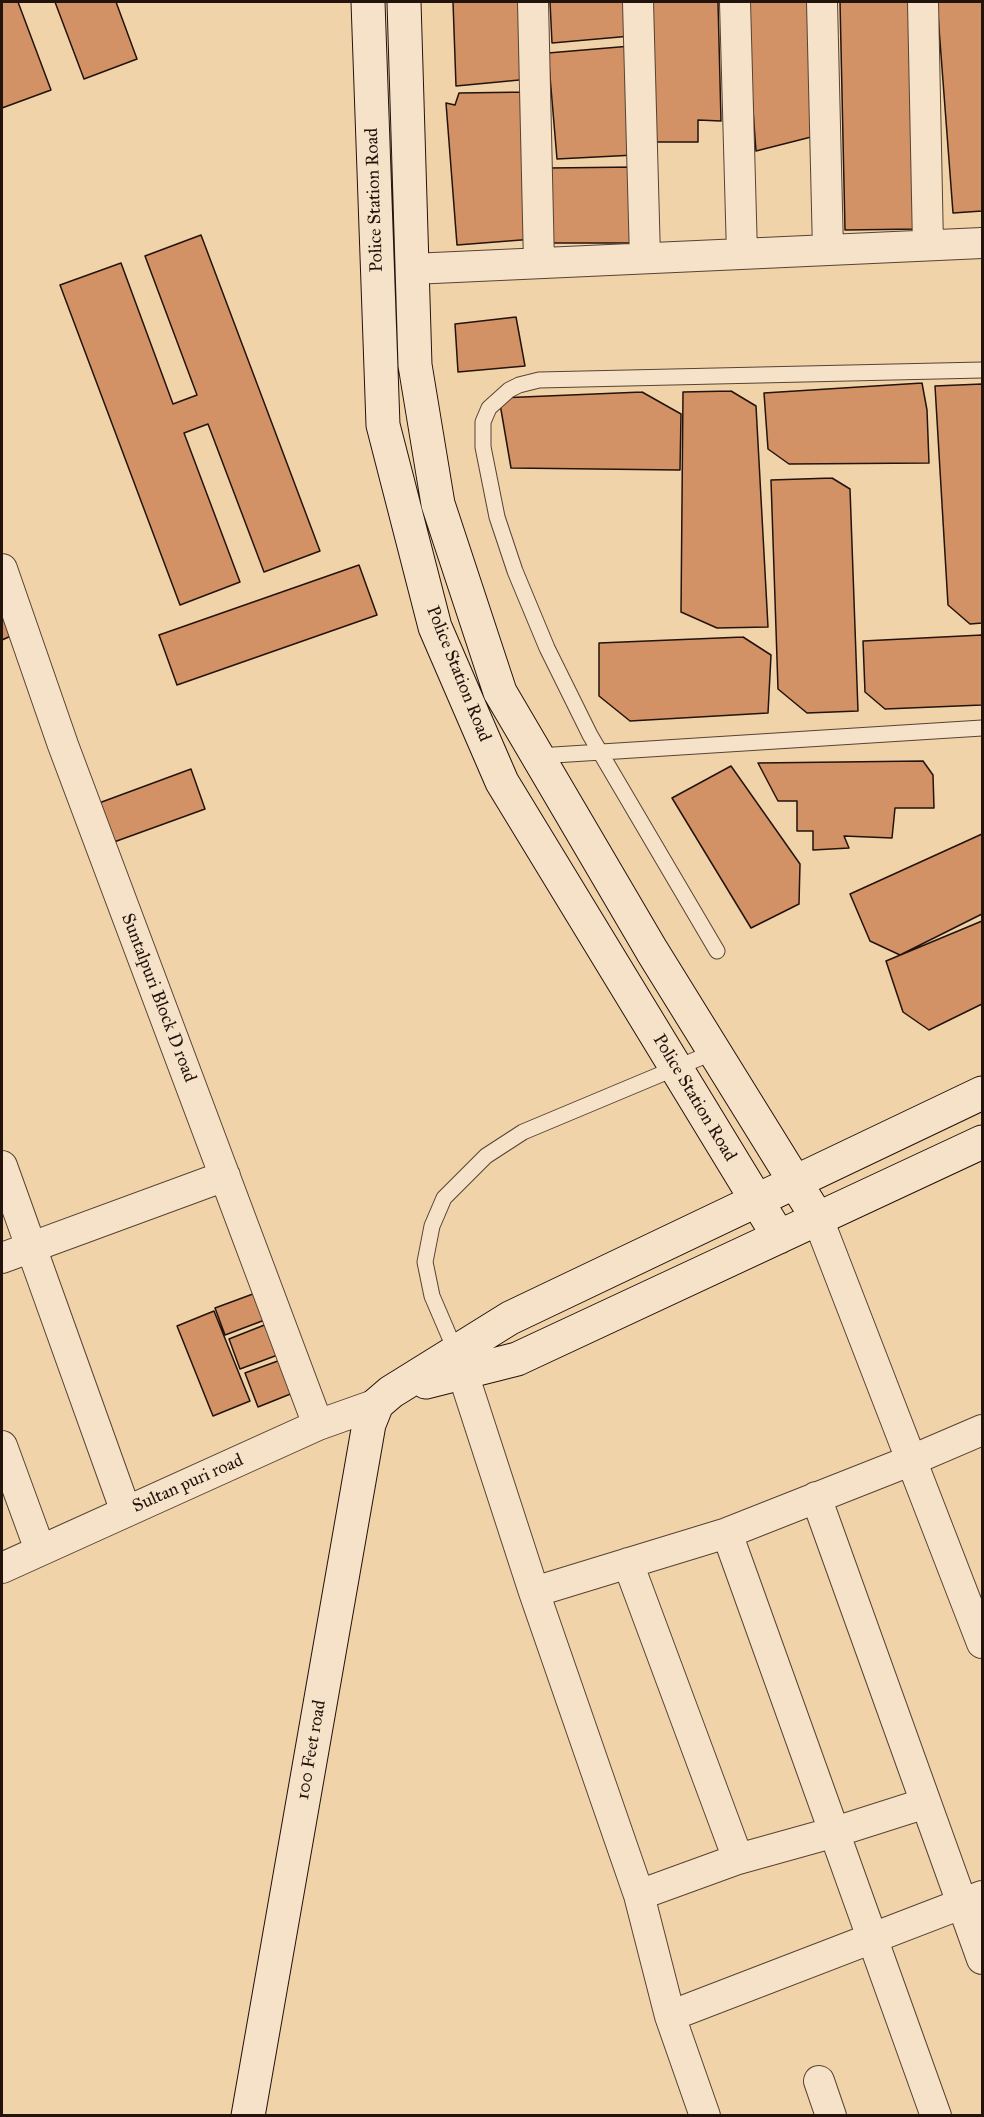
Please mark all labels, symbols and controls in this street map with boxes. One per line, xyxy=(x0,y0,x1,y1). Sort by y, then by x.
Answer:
street label: Police Station Road xyxy=(362,127,388,273)
street label: Police Station Road xyxy=(421,603,495,745)
street label: Suntalpuri Block D road xyxy=(116,911,200,1085)
street label: Police Station Road xyxy=(648,1031,740,1165)
street label: Sultan puri road xyxy=(129,1450,247,1518)
street label: 100 Feet road xyxy=(293,1698,331,1802)

